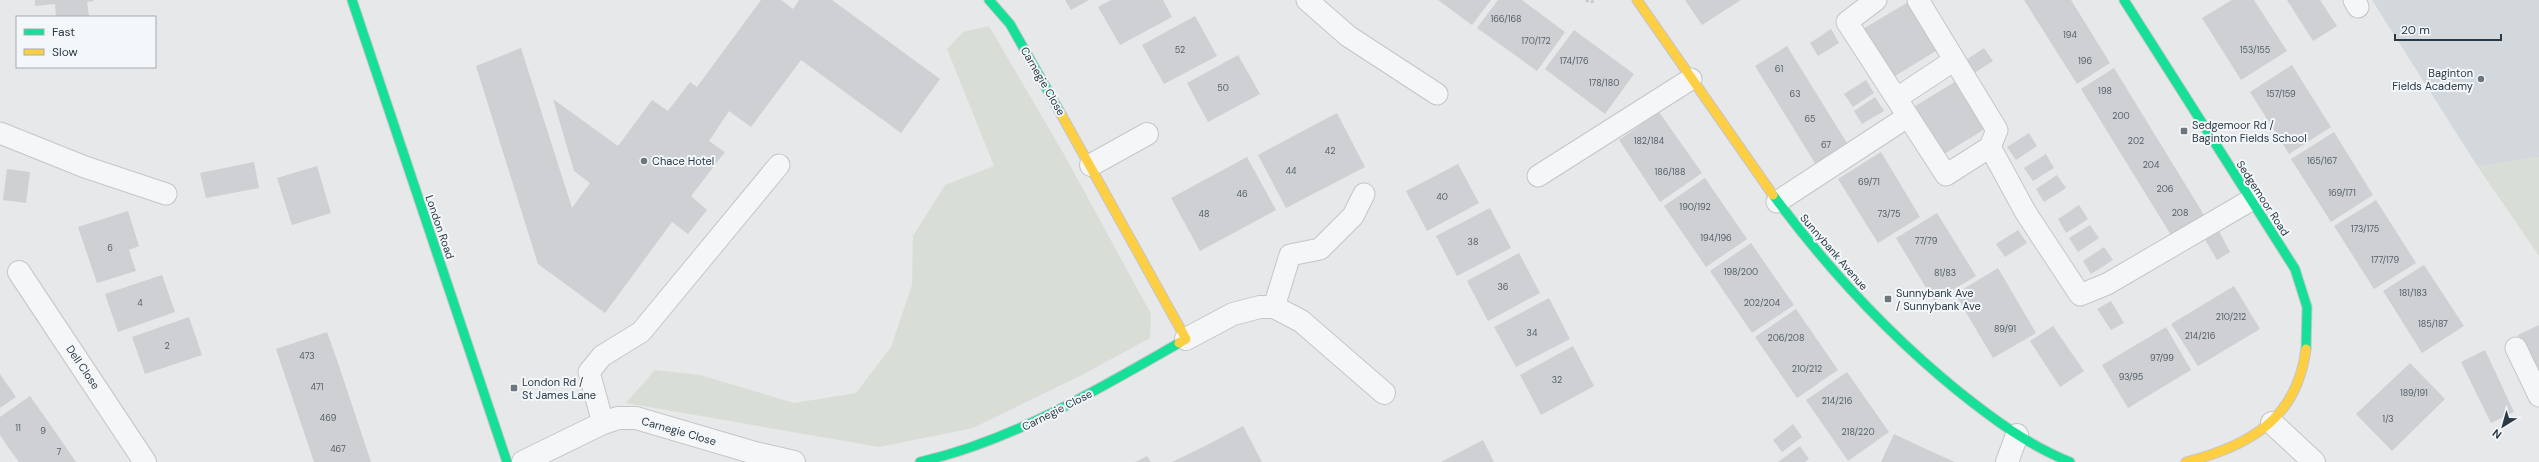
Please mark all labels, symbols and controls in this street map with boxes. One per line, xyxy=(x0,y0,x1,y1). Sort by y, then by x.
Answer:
house number: 166/168 xyxy=(1490,13,1522,25)
legend xyxy=(16,16,156,68)
scale bar xyxy=(2395,16,2501,42)
text: 20 m xyxy=(2401,22,2430,38)
text: Fast xyxy=(52,24,75,40)
house number: 194 xyxy=(2063,29,2077,41)
house number: 170/172 xyxy=(1521,35,1551,47)
text: Slow xyxy=(52,44,78,60)
street label: Carnegie Close xyxy=(1018,44,1068,118)
house number: 52 xyxy=(1175,44,1185,56)
house number: 153/155 xyxy=(2240,44,2270,56)
house number: 174/176 xyxy=(1559,55,1589,67)
house number: 196 xyxy=(2078,55,2092,67)
house number: 61 xyxy=(1775,63,1783,75)
place label: Baginton Fields Academy xyxy=(2392,66,2473,93)
marker: Baginton Fields Academy xyxy=(2476,74,2486,84)
house number: 178/180 xyxy=(1589,77,1619,89)
house number: 50 xyxy=(1217,82,1229,94)
house number: 198 xyxy=(2098,85,2112,97)
house number: 63 xyxy=(1790,88,1800,100)
house number: 157/159 xyxy=(2266,88,2296,100)
house number: 200 xyxy=(2112,110,2130,122)
house number: 65 xyxy=(1805,113,1815,125)
place label: Sedgemoor Rd / Baginton Fields School xyxy=(2192,118,2307,145)
marker: Sedgemoor Rd / Baginton Fields School xyxy=(2179,126,2189,136)
house number: 182/184 xyxy=(1634,135,1665,147)
house number: 202 xyxy=(2128,135,2144,147)
house number: 67 xyxy=(1821,139,1831,151)
house number: 42 xyxy=(1325,145,1335,157)
place label: Chace Hotel xyxy=(652,154,714,168)
house number: 165/167 xyxy=(2307,155,2337,167)
marker: Chace Hotel xyxy=(639,156,649,166)
street label: Sedgemoor Road xyxy=(2233,158,2293,238)
house number: 204 xyxy=(2143,159,2160,171)
house number: 44 xyxy=(1286,165,1297,177)
house number: 186/188 xyxy=(1655,166,1685,178)
house number: 69/71 xyxy=(1858,176,1880,188)
house number: 206 xyxy=(2157,183,2174,195)
house number: 169/171 xyxy=(2328,187,2356,199)
house number: 46 xyxy=(1236,188,1248,200)
house number: 40 xyxy=(1436,191,1448,203)
street label: London Road xyxy=(423,193,458,261)
house number: 190/192 xyxy=(1679,201,1711,213)
house number: 208 xyxy=(2172,207,2188,219)
house number: 48 xyxy=(1199,208,1209,220)
house number: 73/75 xyxy=(1877,208,1901,220)
street label: Sunnybank Avenue xyxy=(1797,211,1871,293)
house number: 173/175 xyxy=(2351,223,2379,235)
house number: 194/196 xyxy=(1700,232,1732,244)
house number: 77/79 xyxy=(1915,235,1938,247)
house number: 38 xyxy=(1468,236,1478,248)
house number: 6 xyxy=(107,242,113,254)
house number: 177/179 xyxy=(2371,254,2399,266)
house number: 198/200 xyxy=(1724,266,1758,278)
house number: 81/83 xyxy=(1934,267,1956,279)
house number: 36 xyxy=(1498,281,1509,293)
place label: Sunnybank Ave / Sunnybank Ave xyxy=(1896,286,1981,313)
house number: 181/183 xyxy=(2399,287,2427,299)
marker: Sunnybank Ave / Sunnybank Ave xyxy=(1883,294,1893,304)
house number: 4 xyxy=(137,297,143,309)
house number: 202/204 xyxy=(1744,297,1781,309)
house number: 210/212 xyxy=(2216,311,2246,323)
house number: 185/187 xyxy=(2418,318,2448,330)
house number: 89/91 xyxy=(1994,323,2016,335)
house number: 34 xyxy=(1527,327,1538,339)
house number: 214/216 xyxy=(2185,330,2216,342)
house number: 206/208 xyxy=(1768,332,1804,344)
house number: 2 xyxy=(164,340,170,352)
street label: Dell Close xyxy=(63,342,103,392)
house number: 473 xyxy=(299,350,315,362)
house number: 97/99 xyxy=(2150,352,2174,364)
house number: 210/212 xyxy=(1792,363,1822,375)
house number: 93/95 xyxy=(2119,371,2143,383)
house number: 32 xyxy=(1552,374,1562,386)
place label: London Rd / St James Lane xyxy=(522,375,596,402)
house number: 471 xyxy=(310,381,324,393)
marker: London Rd / St James Lane xyxy=(509,383,519,393)
street label: Carnegie Close xyxy=(1019,386,1095,434)
house number: 189/191 xyxy=(2400,387,2428,399)
house number: 214/216 xyxy=(1822,395,1853,407)
north arrow xyxy=(2483,406,2523,446)
house number: 469 xyxy=(320,412,337,424)
house number: 1/3 xyxy=(2382,413,2394,425)
street label: Carnegie Close xyxy=(640,414,718,448)
house number: 11 xyxy=(15,422,21,434)
house number: 9 xyxy=(40,425,46,437)
house number: 218/220 xyxy=(1841,426,1875,438)
text: N xyxy=(2490,426,2504,442)
house number: 467 xyxy=(330,443,346,455)
house number: 7 xyxy=(57,446,62,458)

